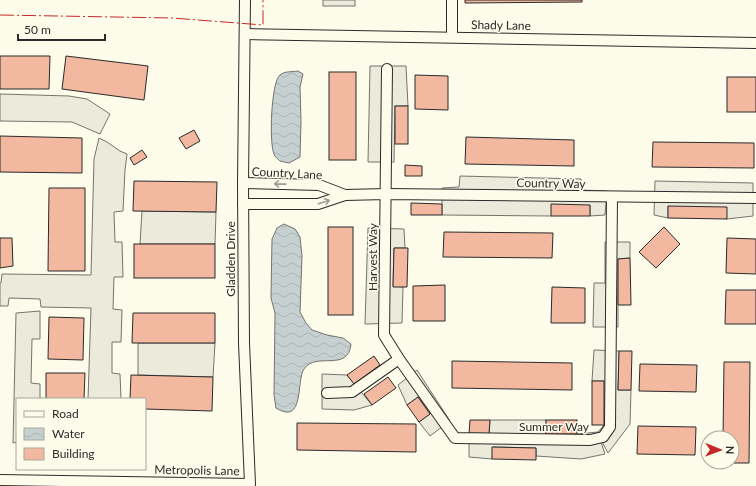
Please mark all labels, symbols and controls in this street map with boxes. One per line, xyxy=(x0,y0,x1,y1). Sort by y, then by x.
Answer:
scale bar xyxy=(18,16,105,42)
street label: Shady Lane xyxy=(471,17,531,33)
text: 50 m xyxy=(24,22,51,37)
street label: Country Lane xyxy=(251,164,323,182)
street label: Country Way xyxy=(516,175,587,191)
one-way arrow xyxy=(274,181,287,188)
one-way arrow xyxy=(317,198,330,205)
street label: Gladden Drive xyxy=(223,221,238,297)
street label: Harvest Way xyxy=(365,222,380,291)
legend xyxy=(16,398,146,470)
text: Road xyxy=(52,406,79,421)
street label: Summer Way xyxy=(519,419,590,434)
text: Water xyxy=(52,426,85,441)
north arrow xyxy=(700,430,740,470)
text: Building xyxy=(52,446,95,461)
text: N xyxy=(724,446,737,455)
street label: Metropolis Lane xyxy=(154,462,240,478)

